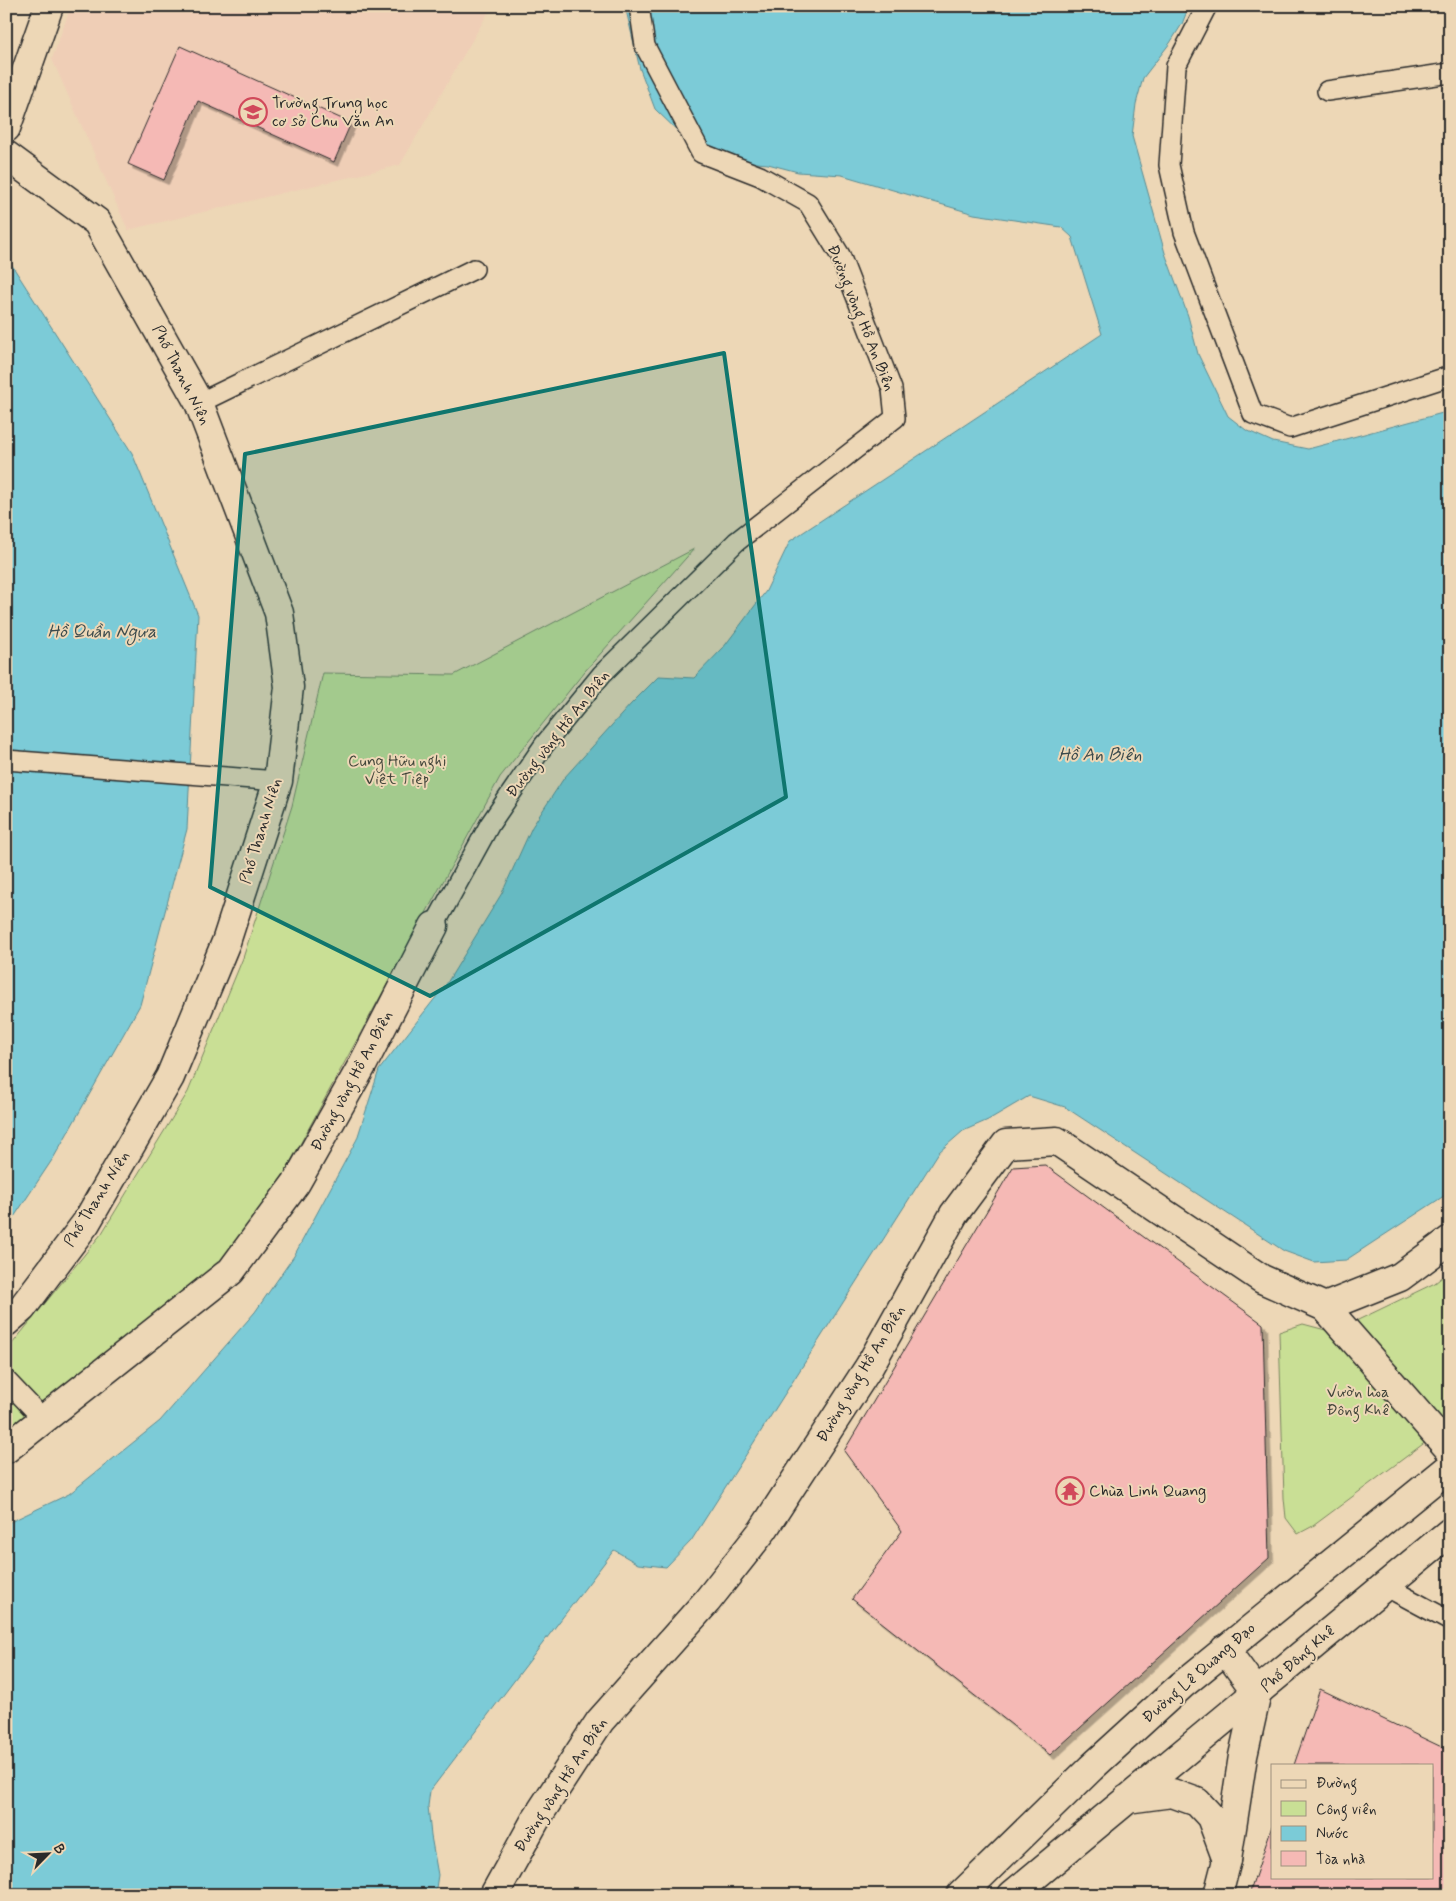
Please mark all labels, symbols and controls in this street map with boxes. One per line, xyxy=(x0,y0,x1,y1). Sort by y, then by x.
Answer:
place label: Trường Trung học cơ sở Chu Văn An xyxy=(272,93,394,132)
school or university icon: Trường Trung học cơ sở Chu Văn An xyxy=(238,97,268,127)
street label: Đường vòng Hồ An Biên xyxy=(821,242,900,395)
street label: Phố Thanh Niên xyxy=(147,321,215,429)
water label: Hồ Quần Ngựa xyxy=(48,620,156,646)
street label: Đường vòng Hồ An Biên xyxy=(502,666,615,803)
water label: Hồ An Biên xyxy=(1058,743,1142,767)
park label: Cung Hữu nghị Việt Tiệp xyxy=(348,751,446,790)
street label: Phố Thanh Niên xyxy=(235,776,287,886)
street label: Đường vòng Hồ An Biên xyxy=(306,1007,399,1155)
street label: Phố Thanh Niên xyxy=(59,1147,135,1251)
street label: Đường vòng Hồ An Biên xyxy=(812,1302,911,1447)
park label: Vườn hoa Đông Khê xyxy=(1326,1382,1390,1422)
temple icon: Chùa Linh Quang xyxy=(1055,1476,1085,1506)
place label: Chùa Linh Quang xyxy=(1089,1481,1206,1503)
street label: Đường Lê Quang Đạo xyxy=(1138,1618,1261,1729)
street label: Phố Đông Khê xyxy=(1256,1621,1340,1698)
street label: Đường vòng Hồ An Biên xyxy=(510,1714,613,1857)
legend xyxy=(1271,1764,1434,1878)
text: Đường xyxy=(1316,1774,1357,1795)
text: Công viên xyxy=(1316,1800,1376,1821)
text: Nước xyxy=(1316,1824,1348,1844)
north arrow xyxy=(22,1828,72,1878)
text: B xyxy=(49,1841,69,1857)
text: Tòa nhà xyxy=(1316,1850,1365,1870)

